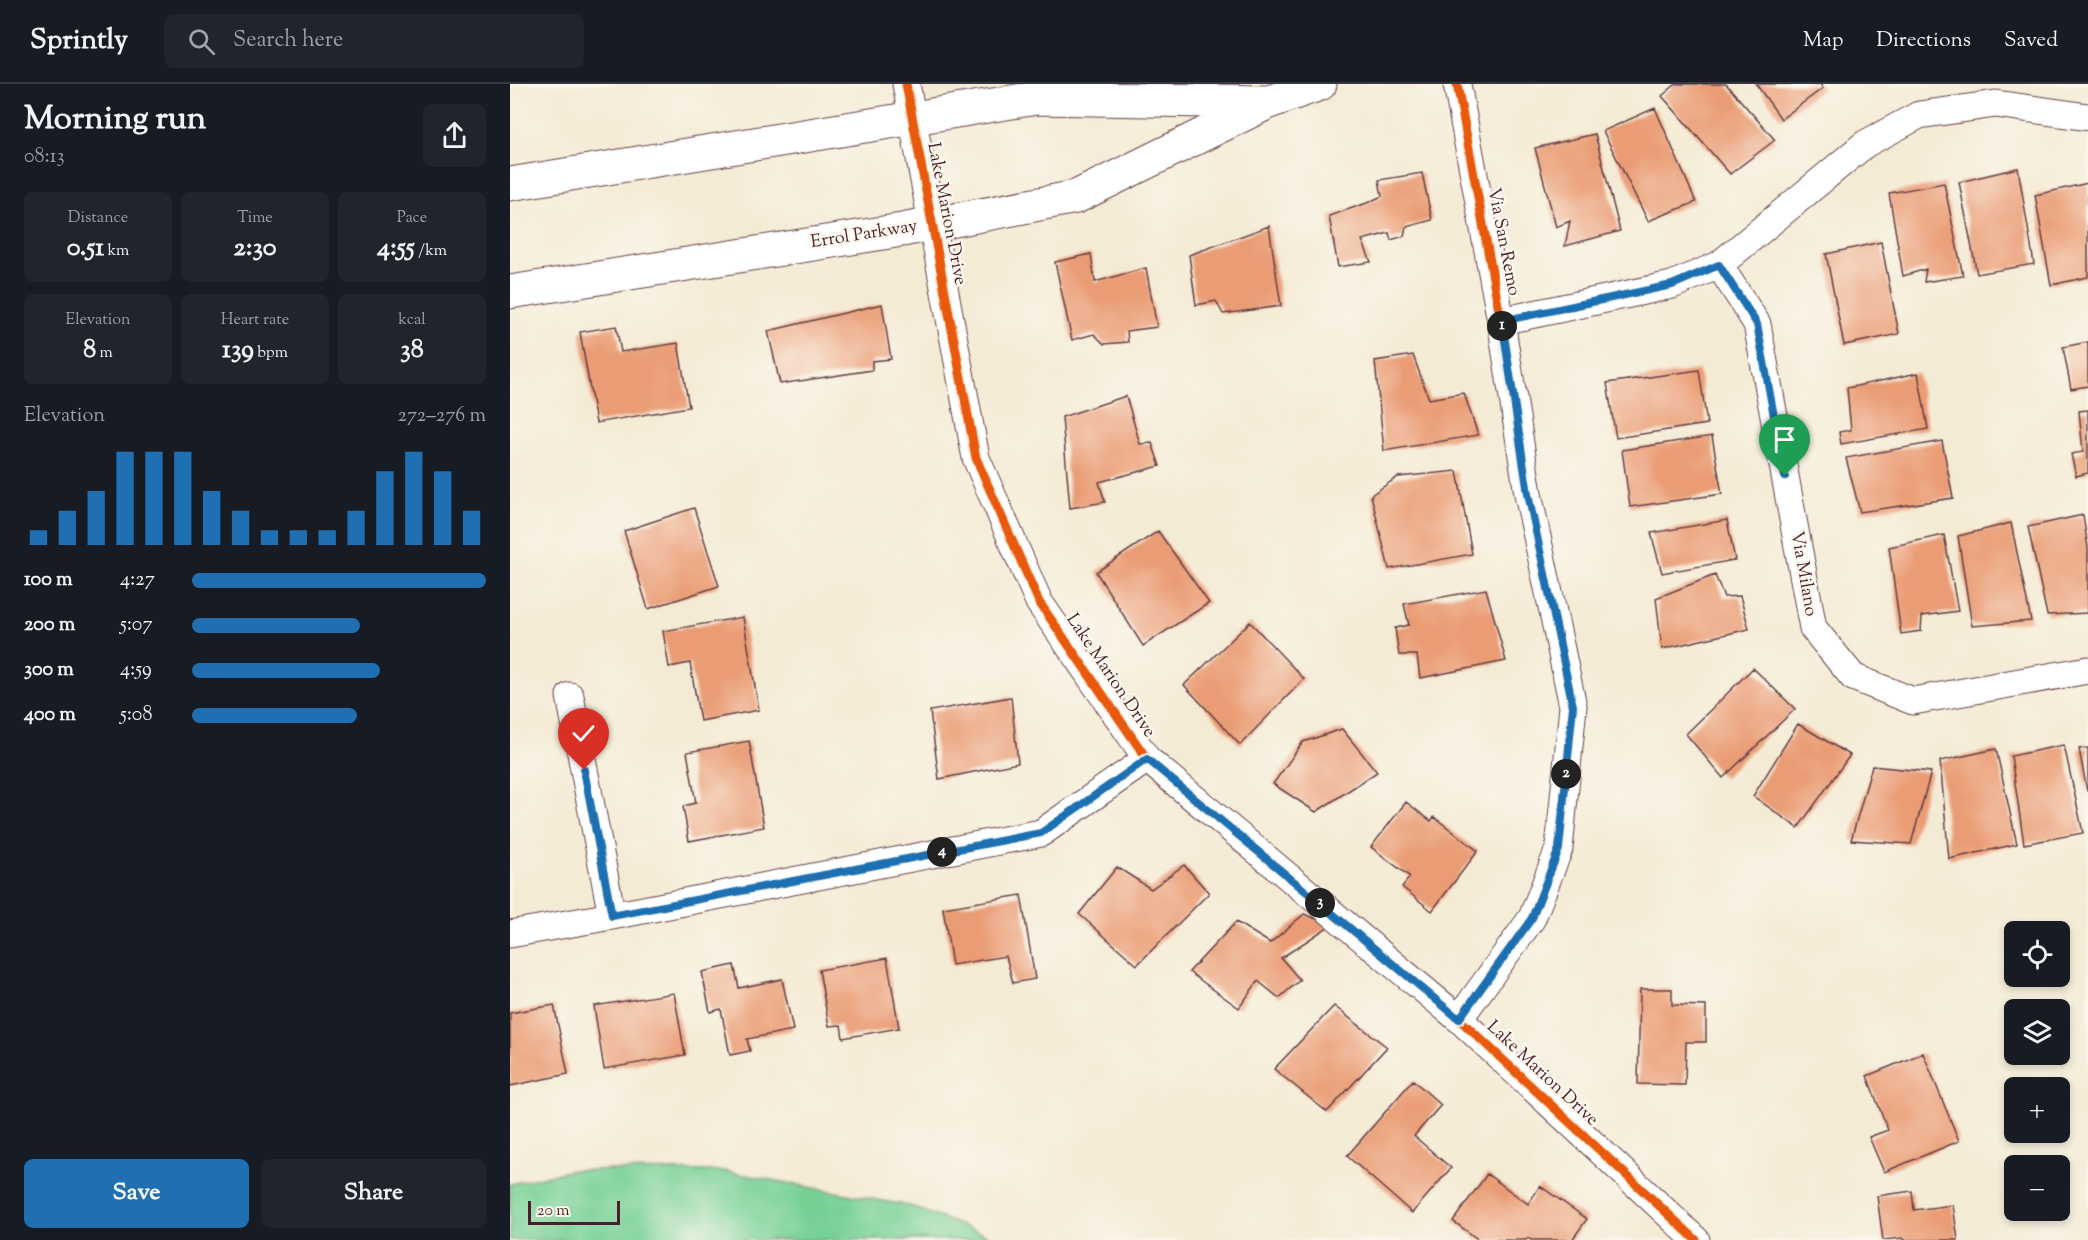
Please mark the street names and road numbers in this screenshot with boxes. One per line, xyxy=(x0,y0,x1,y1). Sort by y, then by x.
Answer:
street label: Lake Marion Drive xyxy=(919,140,973,288)
street label: Via San Remo xyxy=(1480,186,1526,298)
street label: Errol Parkway xyxy=(809,214,919,256)
street label: Via Milano xyxy=(1783,529,1823,619)
street label: Lake Marion Drive xyxy=(1059,609,1161,743)
street label: Lake Marion Drive xyxy=(1480,1015,1604,1133)

